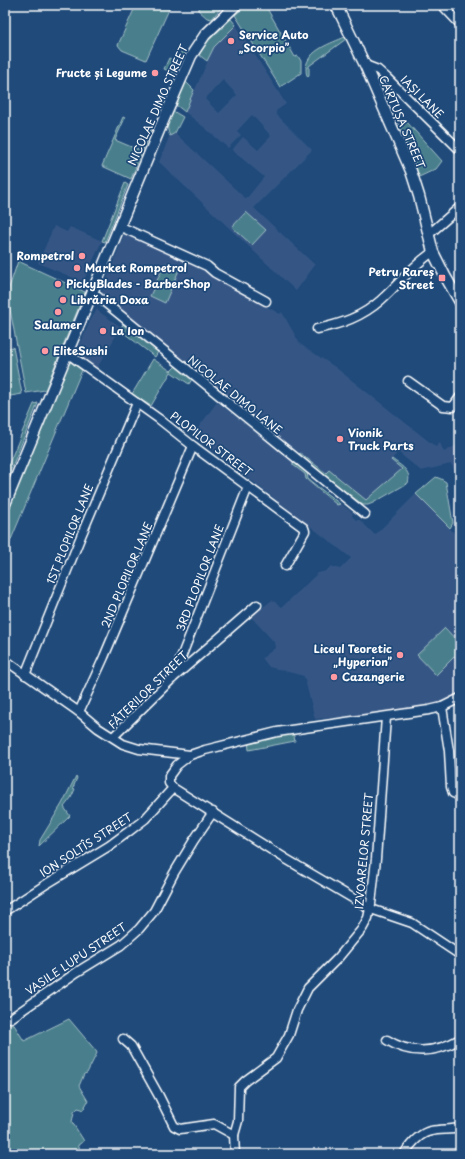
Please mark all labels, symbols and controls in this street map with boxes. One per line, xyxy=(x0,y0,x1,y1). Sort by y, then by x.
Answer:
place label: Service Auto „Scorpio” xyxy=(239,26,309,56)
marker: Service Auto „Scorpio” xyxy=(226,36,236,46)
street label: NICOLAE DIMO STREET xyxy=(123,41,192,168)
place label: Fructe și Legume xyxy=(56,64,147,81)
marker: Fructe și Legume xyxy=(150,68,160,78)
street label: IAȘI LANE xyxy=(397,71,448,122)
street label: CARTUȘA STREET xyxy=(375,72,430,172)
place label: Rompetrol xyxy=(17,247,74,264)
marker: Rompetrol xyxy=(77,251,87,261)
place label: Market Rompetrol xyxy=(85,259,187,276)
marker: Market Rompetrol xyxy=(72,263,82,273)
place label: Petru Rareș Street xyxy=(369,263,434,293)
marker: Petru Rareș Street xyxy=(437,273,447,283)
place label: PickyBlades - BarberShop xyxy=(66,275,210,292)
marker: PickyBlades - BarberShop xyxy=(53,279,63,289)
place label: Librăria Doxa xyxy=(71,291,149,308)
marker: Librăria Doxa xyxy=(58,295,68,305)
marker: Salamer xyxy=(53,307,63,317)
place label: Salamer xyxy=(34,316,82,333)
place label: La Ion xyxy=(111,322,144,339)
marker: La Ion xyxy=(98,326,108,336)
place label: EliteSushi xyxy=(53,342,108,359)
marker: EliteSushi xyxy=(40,346,50,356)
street label: NICOLAE DIMO LANE xyxy=(184,351,286,438)
street label: PLOPILOR STREET xyxy=(167,407,256,480)
place label: Vionik Truck Parts xyxy=(348,424,414,454)
marker: Vionik Truck Parts xyxy=(335,434,345,444)
street label: 1ST PLOPILOR LANE xyxy=(42,481,97,587)
street label: 2ND PLOPILOR LANE xyxy=(97,519,157,630)
street label: 3RD PLOPILOR LANE xyxy=(171,522,228,634)
place label: Liceul Teoretic „Hyperion” xyxy=(314,640,393,670)
street label: FĂTERILOR STREET xyxy=(104,647,192,732)
marker: Liceul Teoretic „Hyperion” xyxy=(395,650,405,660)
place label: Cazangerie xyxy=(342,668,405,685)
marker: Cazangerie xyxy=(329,672,339,682)
street label: IZVOARELOR STREET xyxy=(350,792,377,910)
street label: ION SOLTÎS STREET xyxy=(36,808,136,881)
street label: VASILE LUPU STREET xyxy=(22,918,130,999)

